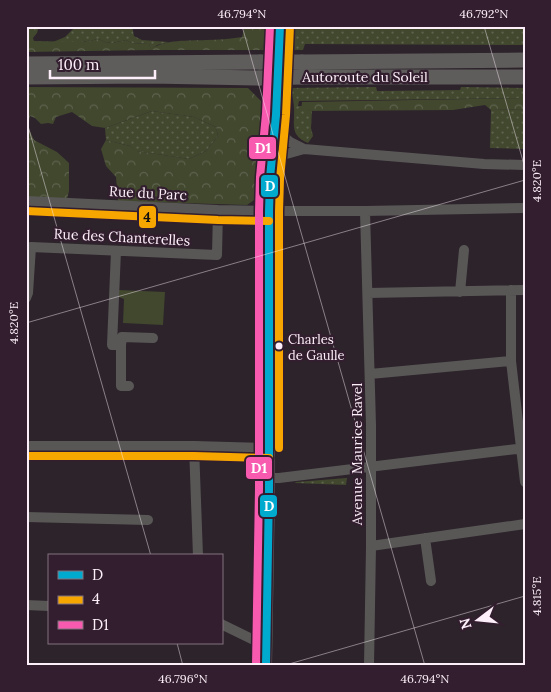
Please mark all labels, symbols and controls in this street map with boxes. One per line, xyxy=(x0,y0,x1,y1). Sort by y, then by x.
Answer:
text: 46.794°N xyxy=(218,6,266,21)
text: 46.792°N xyxy=(460,6,508,21)
scale bar xyxy=(50,48,155,80)
text: 100 m xyxy=(58,55,99,74)
street label: Autoroute du Soleil xyxy=(301,68,428,86)
line badge: D1 xyxy=(248,136,277,160)
text: D1 xyxy=(255,139,271,157)
text: 4.820°E xyxy=(529,160,544,202)
line badge: D xyxy=(260,174,279,198)
text: D xyxy=(265,177,276,195)
street label: Rue du Parc xyxy=(109,182,187,204)
line badge: 4 xyxy=(138,205,157,229)
text: 4 xyxy=(143,208,151,226)
street label: Rue des Chanterelles xyxy=(53,224,191,250)
text: 4.820°E xyxy=(6,302,21,344)
place label: Charles de Gaulle xyxy=(288,331,345,364)
marker: Charles de Gaulle xyxy=(274,341,284,351)
street label: Avenue Maurice Ravel xyxy=(348,383,366,526)
line badge: D1 xyxy=(245,456,273,480)
text: D1 xyxy=(251,459,267,477)
line badge: D xyxy=(259,494,278,518)
text: D xyxy=(264,497,275,515)
legend xyxy=(48,554,222,644)
text: D xyxy=(92,565,103,584)
text: 4.815°E xyxy=(529,576,544,616)
text: 4 xyxy=(92,589,100,608)
north arrow xyxy=(454,594,504,644)
text: D1 xyxy=(92,615,109,634)
text: N xyxy=(455,616,476,631)
text: 46.796°N xyxy=(158,671,208,686)
text: 46.794°N xyxy=(401,671,449,686)

